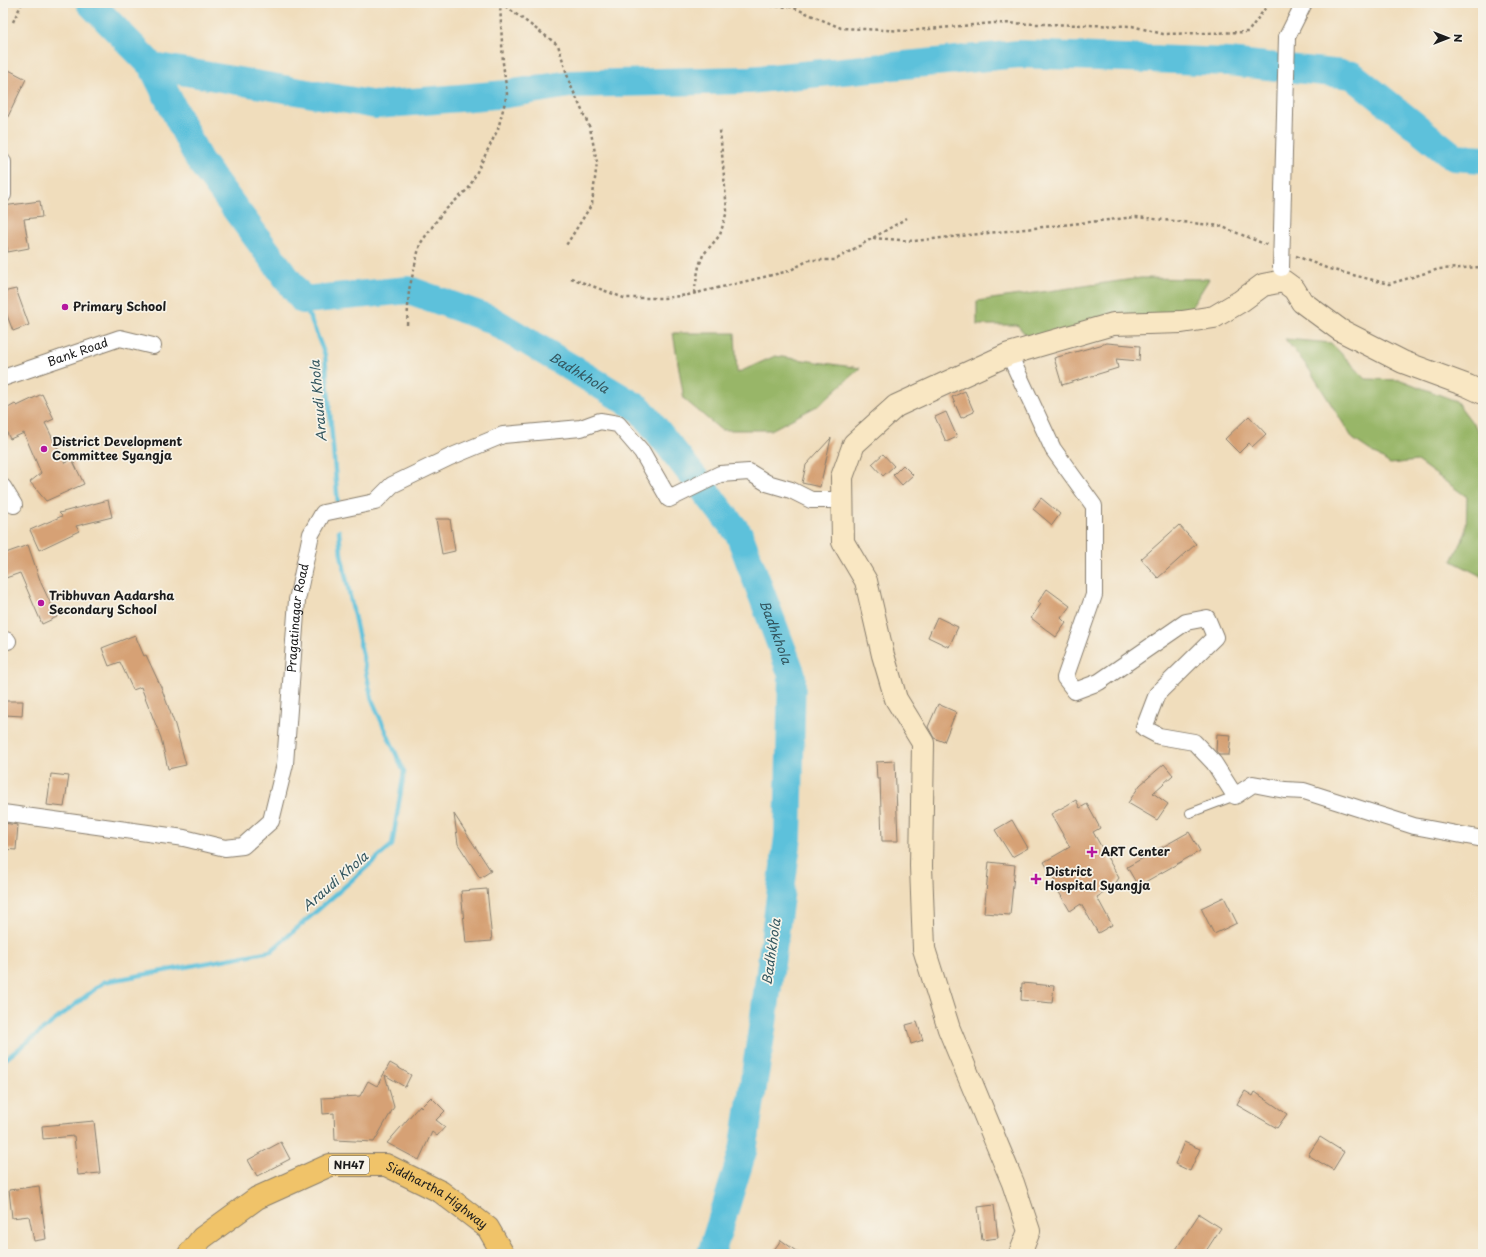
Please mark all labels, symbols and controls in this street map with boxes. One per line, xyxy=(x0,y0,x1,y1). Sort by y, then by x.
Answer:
north arrow xyxy=(1428,18,1468,58)
text: N xyxy=(1450,34,1467,43)
place label: Primary School xyxy=(73,297,166,315)
marker: Primary School xyxy=(60,302,70,312)
street label: Bank Road xyxy=(45,333,110,370)
water label: Badhkhola xyxy=(546,347,614,398)
water label: Araudi Khola xyxy=(304,359,331,443)
place label: District Development Committee Syangja xyxy=(52,432,182,464)
marker: District Development Committee Syangja xyxy=(39,444,49,454)
street label: Pragatinagar Road xyxy=(282,562,313,673)
place label: Tribhuvan Aadarsha Secondary School xyxy=(49,586,174,618)
water label: Badhkhola xyxy=(756,597,797,667)
marker: Tribhuvan Aadarsha Secondary School xyxy=(36,598,46,608)
place label: ART Center xyxy=(1100,842,1171,860)
water label: Araudi Khola xyxy=(298,846,373,915)
marker: ART Center xyxy=(1086,846,1098,858)
place label: District Hospital Syangja xyxy=(1045,862,1150,894)
marker: District Hospital Syangja xyxy=(1030,873,1042,885)
water label: Badhkhola xyxy=(756,917,785,986)
road number: NH47 xyxy=(329,1156,369,1174)
street label: Siddhartha Highway xyxy=(383,1156,492,1233)

